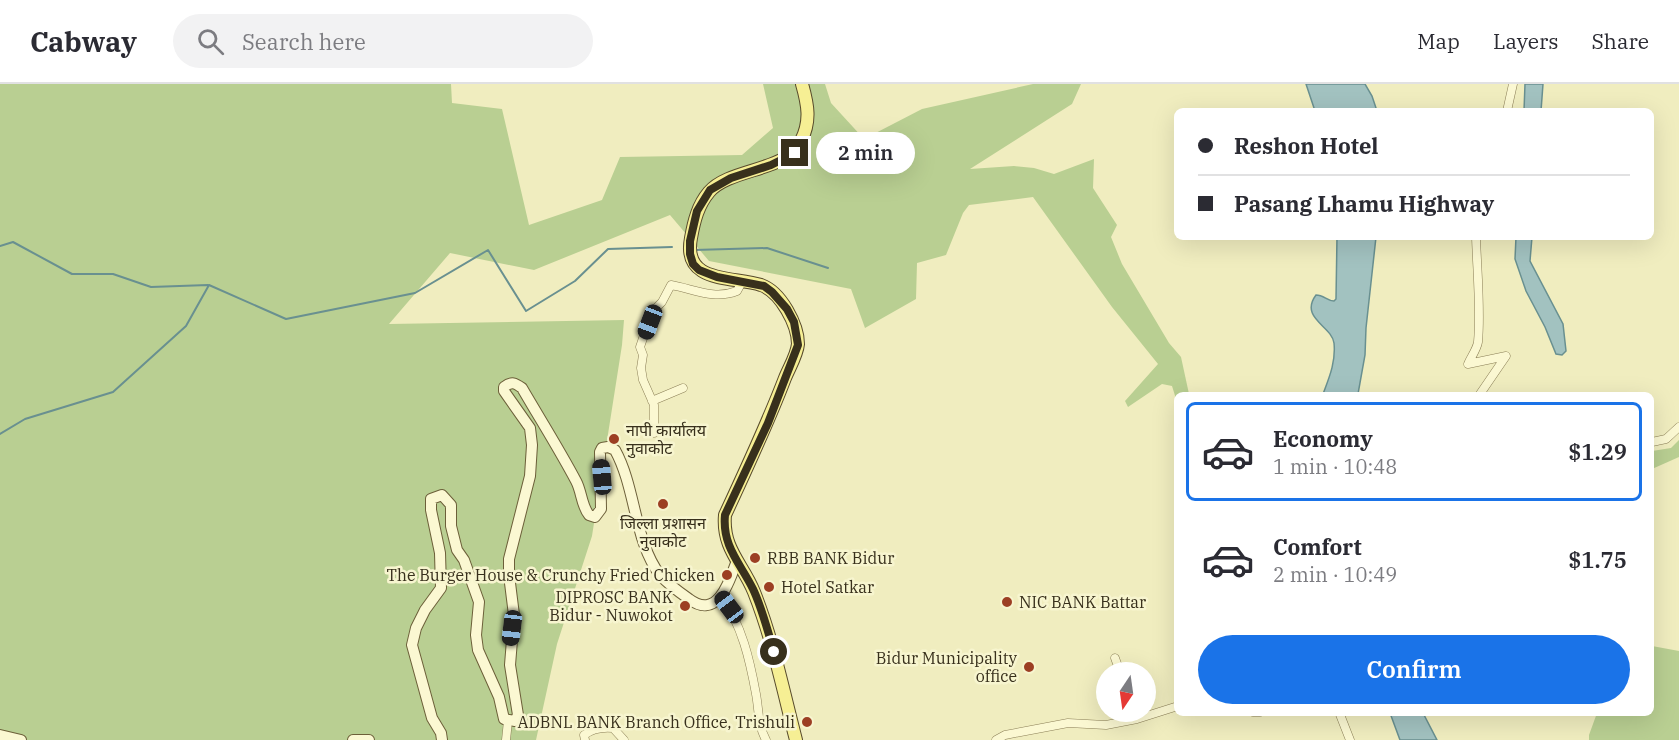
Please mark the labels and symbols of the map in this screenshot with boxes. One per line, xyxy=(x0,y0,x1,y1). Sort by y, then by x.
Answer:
callout: 2 min xyxy=(816,132,915,174)
route end xyxy=(781,139,808,166)
car xyxy=(635,302,665,342)
place label: नापी कार्यालय नुवाकोट xyxy=(626,420,707,459)
marker: नापी कार्यालय नुवाकोट xyxy=(607,432,621,446)
car xyxy=(591,458,613,496)
marker: जिल्ला प्रशासन नुवाकोट xyxy=(656,497,670,511)
place label: जिल्ला प्रशासन नुवाकोट xyxy=(620,513,707,552)
place label: RBB BANK Bidur xyxy=(767,548,894,568)
marker: RBB BANK Bidur xyxy=(748,551,762,565)
place label: The Burger House & Crunchy Fried Chicken xyxy=(387,565,715,585)
marker: The Burger House & Crunchy Fried Chicken xyxy=(720,568,734,582)
place label: Hotel Satkar xyxy=(781,577,874,597)
marker: Hotel Satkar xyxy=(762,580,776,594)
place label: DIPROSC BANK Bidur - Nuwokot xyxy=(549,587,673,625)
car xyxy=(711,587,747,627)
place label: NIC BANK Battar xyxy=(1019,592,1146,612)
marker: NIC BANK Battar xyxy=(1000,595,1014,609)
marker: DIPROSC BANK Bidur - Nuwokot xyxy=(678,599,692,613)
car xyxy=(501,609,523,647)
route start xyxy=(760,638,787,665)
place label: Bidur Municipality office xyxy=(876,648,1017,686)
marker: Bidur Municipality office xyxy=(1022,660,1036,674)
north arrow xyxy=(1096,662,1156,722)
place label: ADBNL BANK Branch Office, Trishuli xyxy=(518,712,795,732)
marker: ADBNL BANK Branch Office, Trishuli xyxy=(800,715,814,729)

